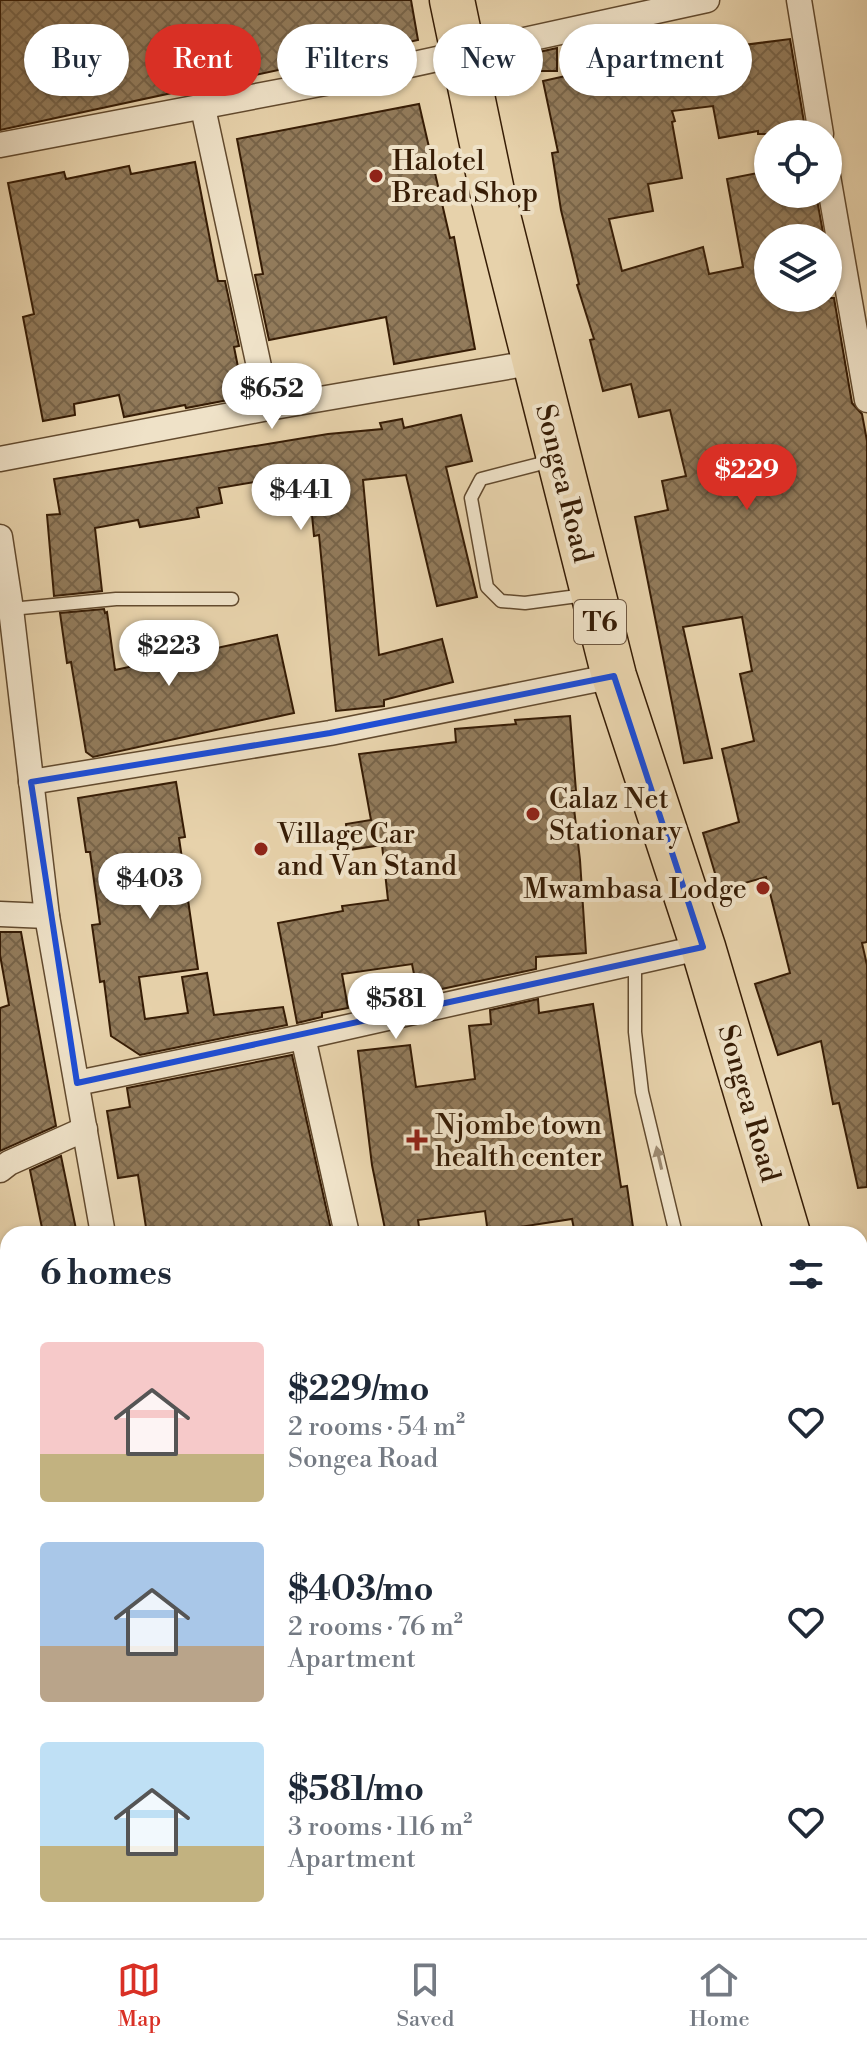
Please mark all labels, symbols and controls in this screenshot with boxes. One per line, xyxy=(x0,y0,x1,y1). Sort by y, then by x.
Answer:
chip: Buy xyxy=(24,24,129,96)
chip: Rent xyxy=(145,24,261,96)
chip: Filters xyxy=(277,24,417,96)
chip: New xyxy=(433,24,543,96)
chip: Apartment xyxy=(559,24,752,96)
map controls xyxy=(754,120,842,312)
button: locate xyxy=(754,120,842,208)
place label: Halotel Bread Shop xyxy=(391,144,538,211)
marker: Halotel Bread Shop xyxy=(367,167,385,185)
button: layers xyxy=(754,224,842,312)
pin: $652 xyxy=(225,363,319,431)
text: $652 xyxy=(240,373,304,405)
street label: Songea Road xyxy=(527,401,600,566)
pin: $229 xyxy=(700,444,794,512)
text: $229 xyxy=(715,454,779,486)
pin: $441 xyxy=(254,464,348,532)
text: $441 xyxy=(270,474,332,506)
road number: T6 xyxy=(574,600,626,644)
pin: $223 xyxy=(122,620,216,688)
text: $223 xyxy=(137,630,201,662)
place label: Calaz Net Stationary xyxy=(549,782,682,849)
marker: Calaz Net Stationary xyxy=(524,805,542,823)
place label: Village Car and Van Stand xyxy=(276,817,457,884)
marker: Village Car and Van Stand xyxy=(252,840,270,858)
pin: $403 xyxy=(103,853,197,921)
text: $403 xyxy=(116,863,184,895)
place label: Mwambasa Lodge xyxy=(523,872,747,907)
marker: Mwambasa Lodge xyxy=(754,879,772,897)
pin: $581 xyxy=(349,973,443,1041)
text: $581 xyxy=(366,983,426,1015)
street label: Songea Road xyxy=(709,1021,788,1186)
place label: Njombe town health center xyxy=(435,1108,602,1175)
marker: Njombe town health center xyxy=(406,1129,428,1151)
one-way arrow xyxy=(652,1145,665,1170)
icon: filters xyxy=(784,1252,828,1296)
text: 6 homes xyxy=(40,1253,172,1295)
text: $229/mo xyxy=(288,1369,430,1411)
icon: home xyxy=(104,1374,200,1470)
icon: heart xyxy=(784,1400,828,1444)
text: 2 rooms · 54 m² xyxy=(288,1411,465,1443)
text: Songea Road xyxy=(288,1443,438,1475)
text: $403/mo xyxy=(288,1569,434,1611)
icon: home xyxy=(104,1574,200,1670)
icon: heart xyxy=(784,1600,828,1644)
text: 2 rooms · 76 m² xyxy=(288,1611,463,1643)
text: Apartment xyxy=(288,1643,416,1675)
text: $581/mo xyxy=(288,1769,424,1811)
icon: home xyxy=(104,1774,200,1870)
icon: heart xyxy=(784,1800,828,1844)
text: 3 rooms · 116 m² xyxy=(288,1811,472,1843)
text: Apartment xyxy=(288,1843,416,1875)
tab: Map xyxy=(117,1958,161,2033)
tab: Saved xyxy=(396,1958,454,2033)
tab: Home xyxy=(689,1958,750,2033)

